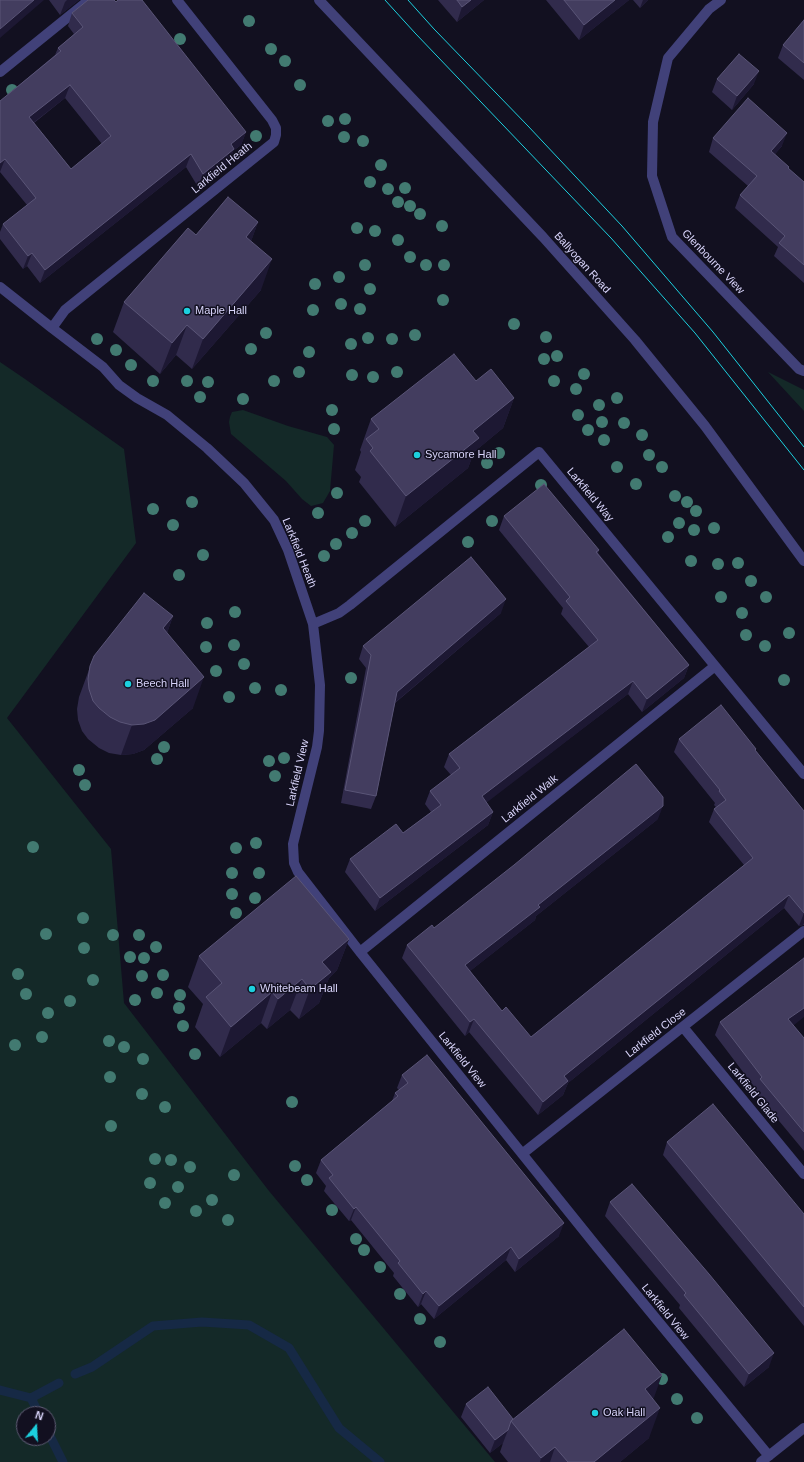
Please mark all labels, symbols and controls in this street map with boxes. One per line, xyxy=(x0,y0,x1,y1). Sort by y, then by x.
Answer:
street label: Larkfield Heath xyxy=(189,140,255,196)
street label: Glenbourne View xyxy=(679,227,747,297)
street label: Ballyogan Road xyxy=(551,230,613,296)
place label: Maple Hall xyxy=(195,304,247,318)
marker: Maple Hall xyxy=(182,306,192,316)
place label: Sycamore Hall xyxy=(425,448,497,462)
marker: Sycamore Hall xyxy=(412,450,422,460)
street label: Larkfield Way xyxy=(564,465,616,525)
street label: Larkfield Heath xyxy=(279,516,319,590)
place label: Beech Hall xyxy=(136,677,189,691)
marker: Beech Hall xyxy=(123,679,133,689)
street label: Larkfield View xyxy=(284,738,312,808)
street label: Larkfield Walk xyxy=(499,772,561,826)
place label: Whitebeam Hall xyxy=(260,982,338,996)
marker: Whitebeam Hall xyxy=(247,984,257,994)
street label: Larkfield Close xyxy=(623,1005,689,1061)
street label: Larkfield View xyxy=(435,1029,489,1091)
street label: Larkfield Glade xyxy=(725,1060,781,1126)
street label: Larkfield View xyxy=(638,1281,692,1343)
north arrow xyxy=(16,1406,56,1446)
place label: Oak Hall xyxy=(603,1406,645,1420)
marker: Oak Hall xyxy=(590,1408,600,1418)
text: N xyxy=(34,1409,45,1422)

